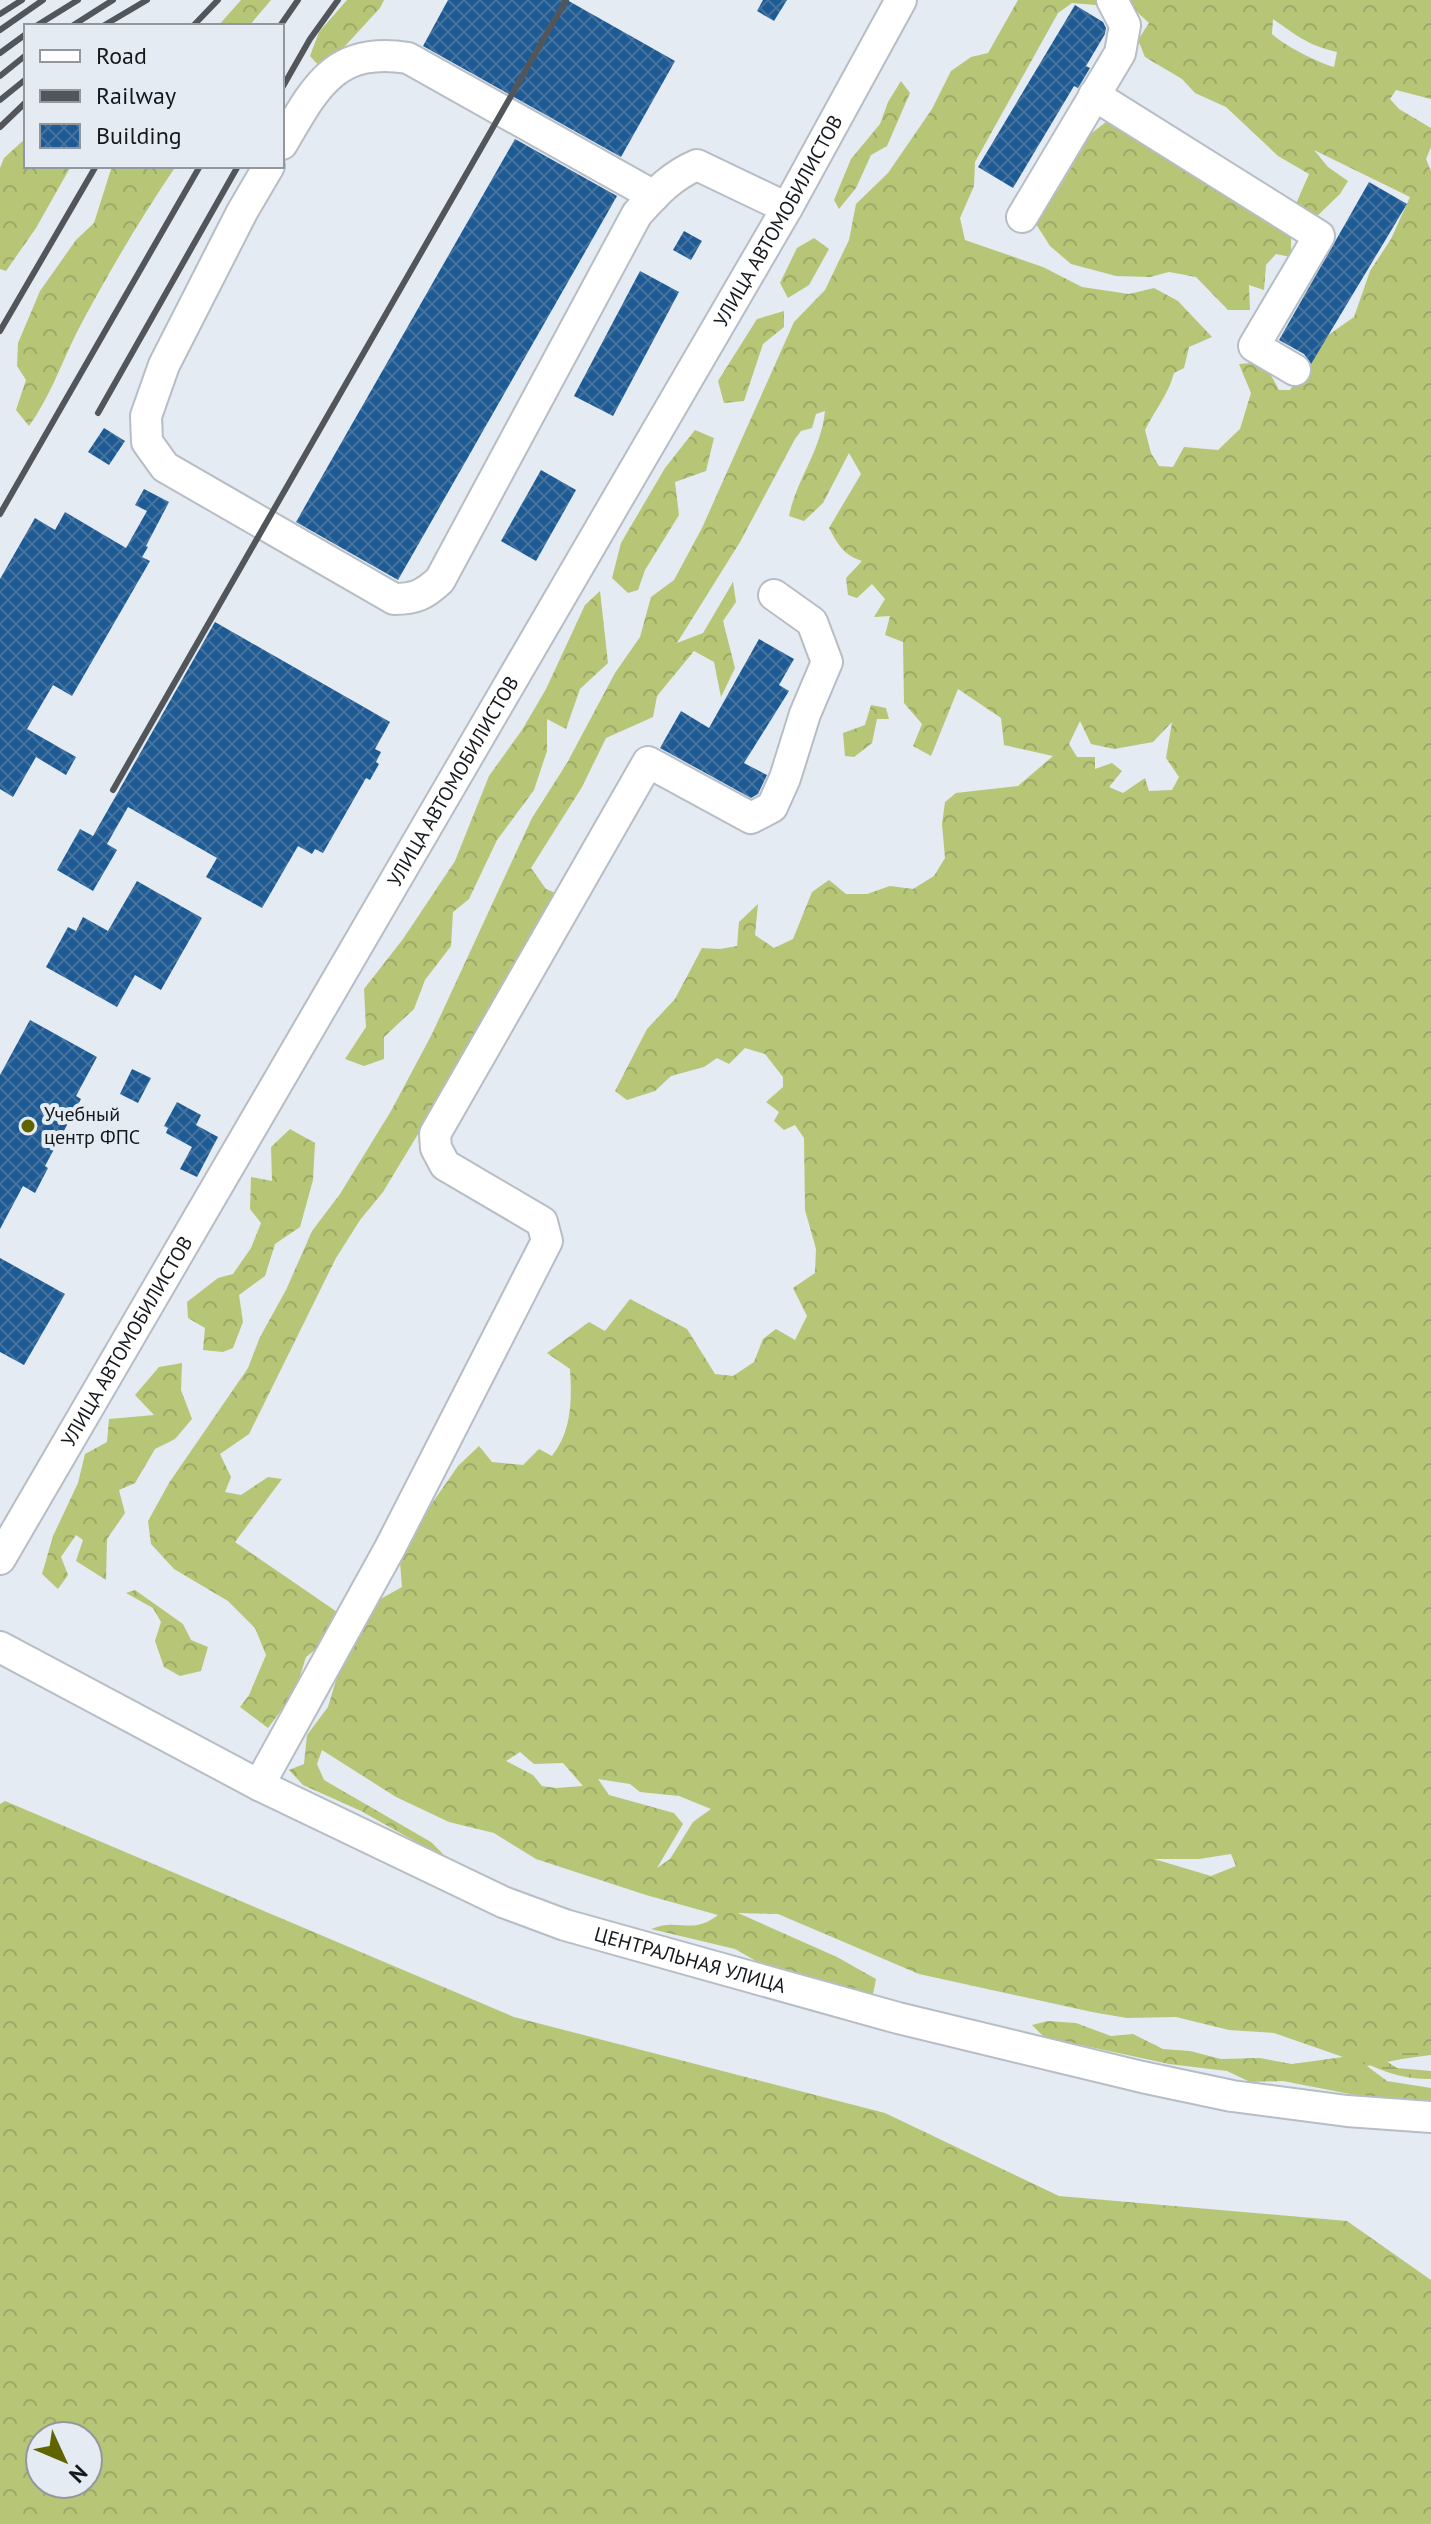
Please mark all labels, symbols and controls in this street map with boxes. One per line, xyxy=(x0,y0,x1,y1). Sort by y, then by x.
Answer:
legend xyxy=(24,24,284,168)
text: Road xyxy=(96,40,147,71)
text: Railway xyxy=(96,80,176,111)
street label: УЛИЦА АВТОМОБИЛИСТОВ xyxy=(708,110,849,331)
text: Building xyxy=(96,120,182,151)
street label: УЛИЦА АВТОМОБИЛИСТОВ xyxy=(381,671,525,891)
place label: Учебный центр ФПС xyxy=(44,1101,140,1150)
marker: Учебный центр ФПС xyxy=(19,1117,37,1135)
street label: УЛИЦА АВТОМОБИЛИСТОВ xyxy=(55,1231,198,1451)
street label: ЦЕНТРАЛЬНАЯ УЛИЦА xyxy=(591,1921,789,1999)
north arrow xyxy=(24,2420,104,2500)
text: N xyxy=(63,2459,93,2489)

